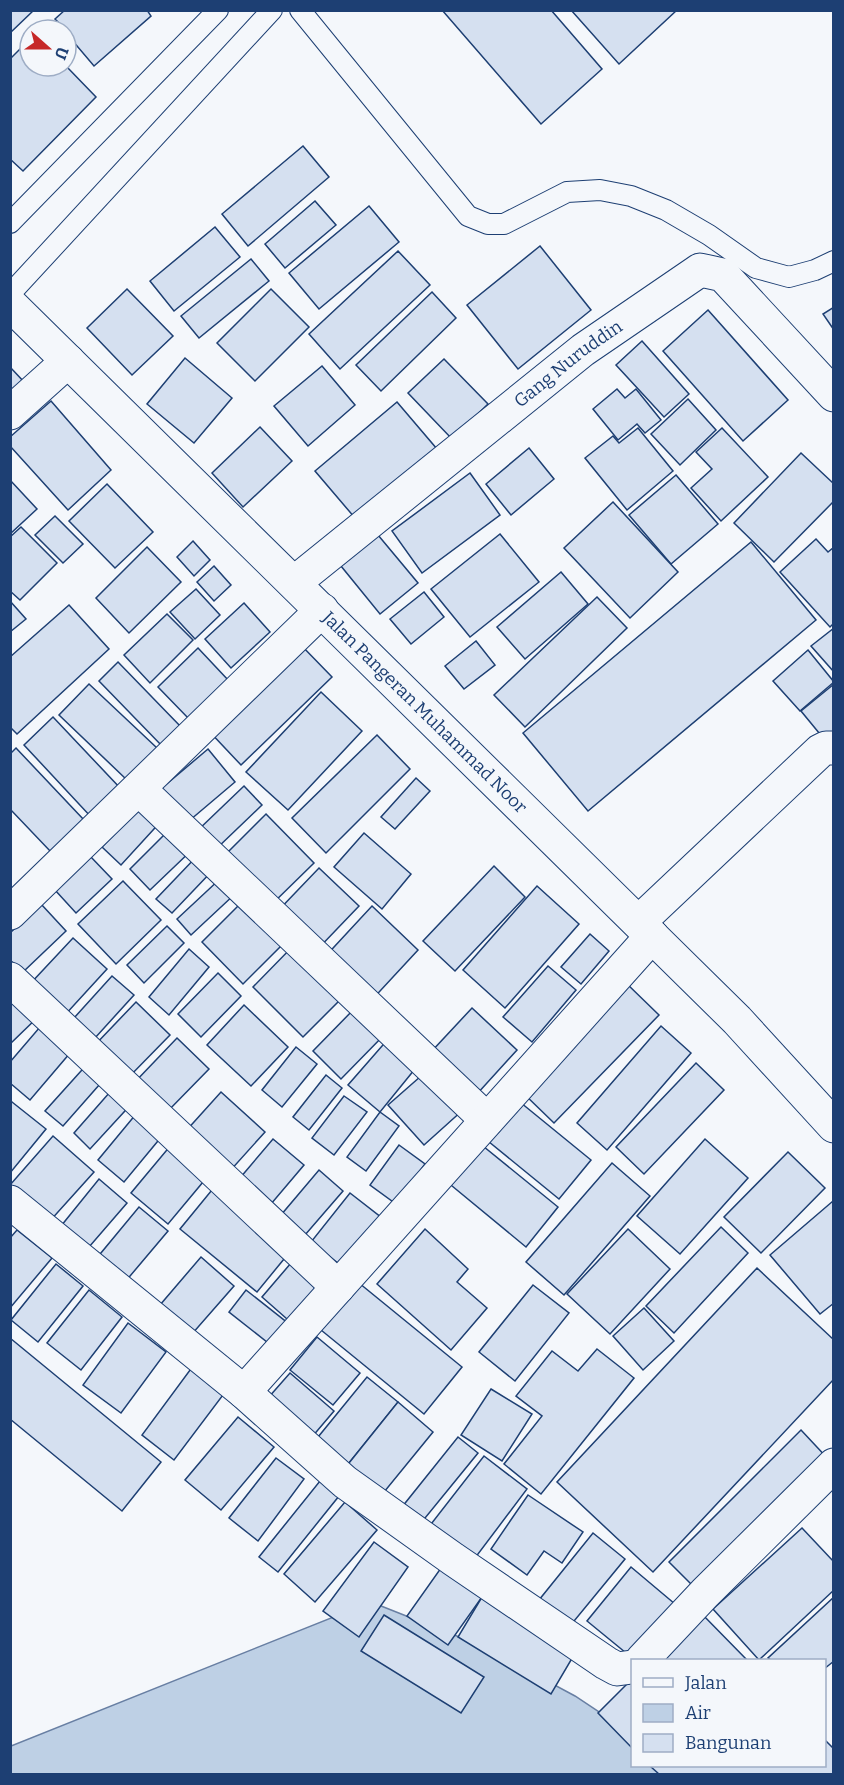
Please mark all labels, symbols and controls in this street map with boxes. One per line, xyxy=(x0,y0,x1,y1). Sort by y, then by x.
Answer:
north arrow xyxy=(18,18,78,78)
text: U xyxy=(50,44,73,62)
street label: Gang Nuruddin xyxy=(510,315,627,412)
street label: Jalan Pangeran Muhammad Noor xyxy=(317,606,532,818)
legend xyxy=(631,1659,826,1767)
text: Jalan xyxy=(684,1672,727,1694)
text: Air xyxy=(685,1702,711,1724)
text: Bangunan xyxy=(685,1732,772,1754)

